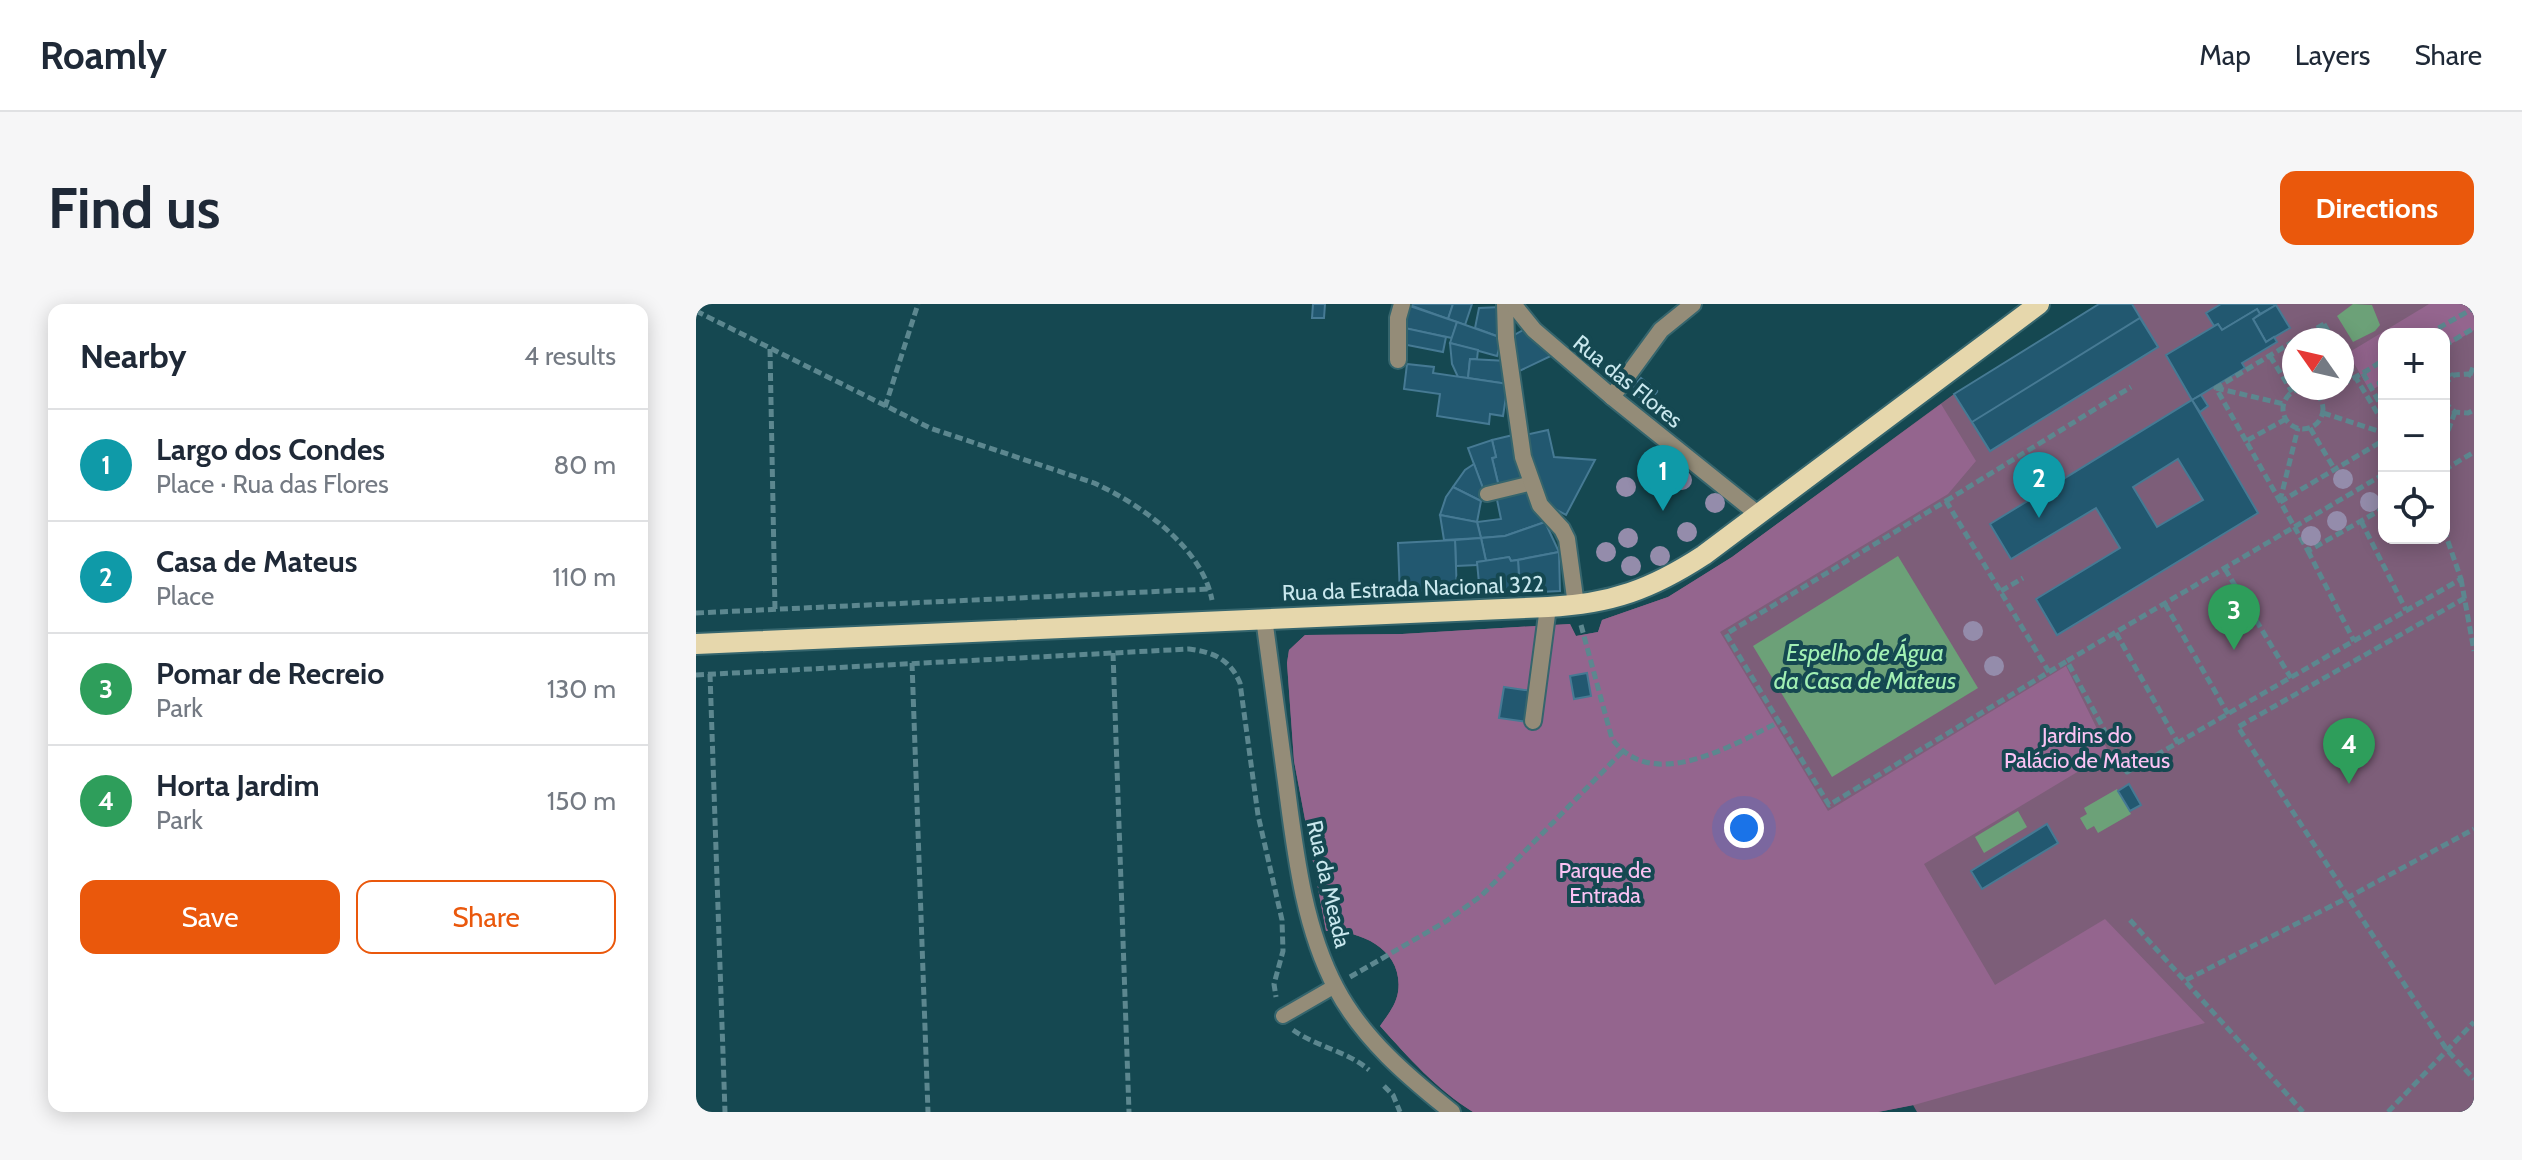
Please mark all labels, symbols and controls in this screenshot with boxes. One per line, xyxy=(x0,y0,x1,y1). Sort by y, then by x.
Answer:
text: Roamly xyxy=(40,32,167,79)
text: Map xyxy=(2199,38,2251,72)
text: Layers xyxy=(2295,38,2370,72)
text: Share xyxy=(2414,38,2482,72)
button: Directions xyxy=(2280,171,2474,245)
text: Find us xyxy=(48,174,221,242)
north arrow xyxy=(2282,328,2354,400)
map controls xyxy=(2378,328,2450,544)
button: + xyxy=(2378,328,2450,400)
street label: Rua das Flores xyxy=(1568,329,1688,434)
text: Nearby xyxy=(80,335,187,377)
text: 4 results xyxy=(524,340,616,372)
button: − xyxy=(2378,400,2450,472)
text: Largo dos Condes xyxy=(156,431,385,468)
pin: 1 xyxy=(1637,445,1689,511)
text: 1 xyxy=(101,449,111,481)
text: 80 m xyxy=(553,449,616,481)
pin: 2 xyxy=(2013,452,2065,518)
text: Place · Rua das Flores xyxy=(156,468,389,500)
button: locate xyxy=(2378,472,2450,544)
text: Casa de Mateus xyxy=(156,543,357,580)
text: 2 xyxy=(99,561,113,593)
text: 110 m xyxy=(552,561,616,593)
street label: Rua da Estrada Nacional 322 xyxy=(1282,570,1544,607)
text: Place xyxy=(156,580,214,612)
pin: 3 xyxy=(2208,584,2260,650)
water label: Espelho de Água da Casa de Mateus xyxy=(1774,637,1956,695)
text: Pomar de Recreio xyxy=(156,655,384,692)
text: 3 xyxy=(99,673,113,705)
text: 130 m xyxy=(547,673,616,705)
text: Park xyxy=(156,692,203,724)
pin: 4 xyxy=(2323,718,2375,784)
park label: Jardins do Palácio de Mateus xyxy=(2004,722,2170,774)
text: Horta Jardim xyxy=(156,767,320,804)
text: 4 xyxy=(98,785,114,817)
text: 150 m xyxy=(547,785,616,817)
text: Park xyxy=(156,804,203,836)
your location xyxy=(1724,808,1764,848)
street label: Rua da Meada xyxy=(1301,818,1356,951)
park label: Parque de Entrada xyxy=(1559,857,1651,909)
button: Save xyxy=(80,880,340,954)
button: Share xyxy=(356,880,616,954)

